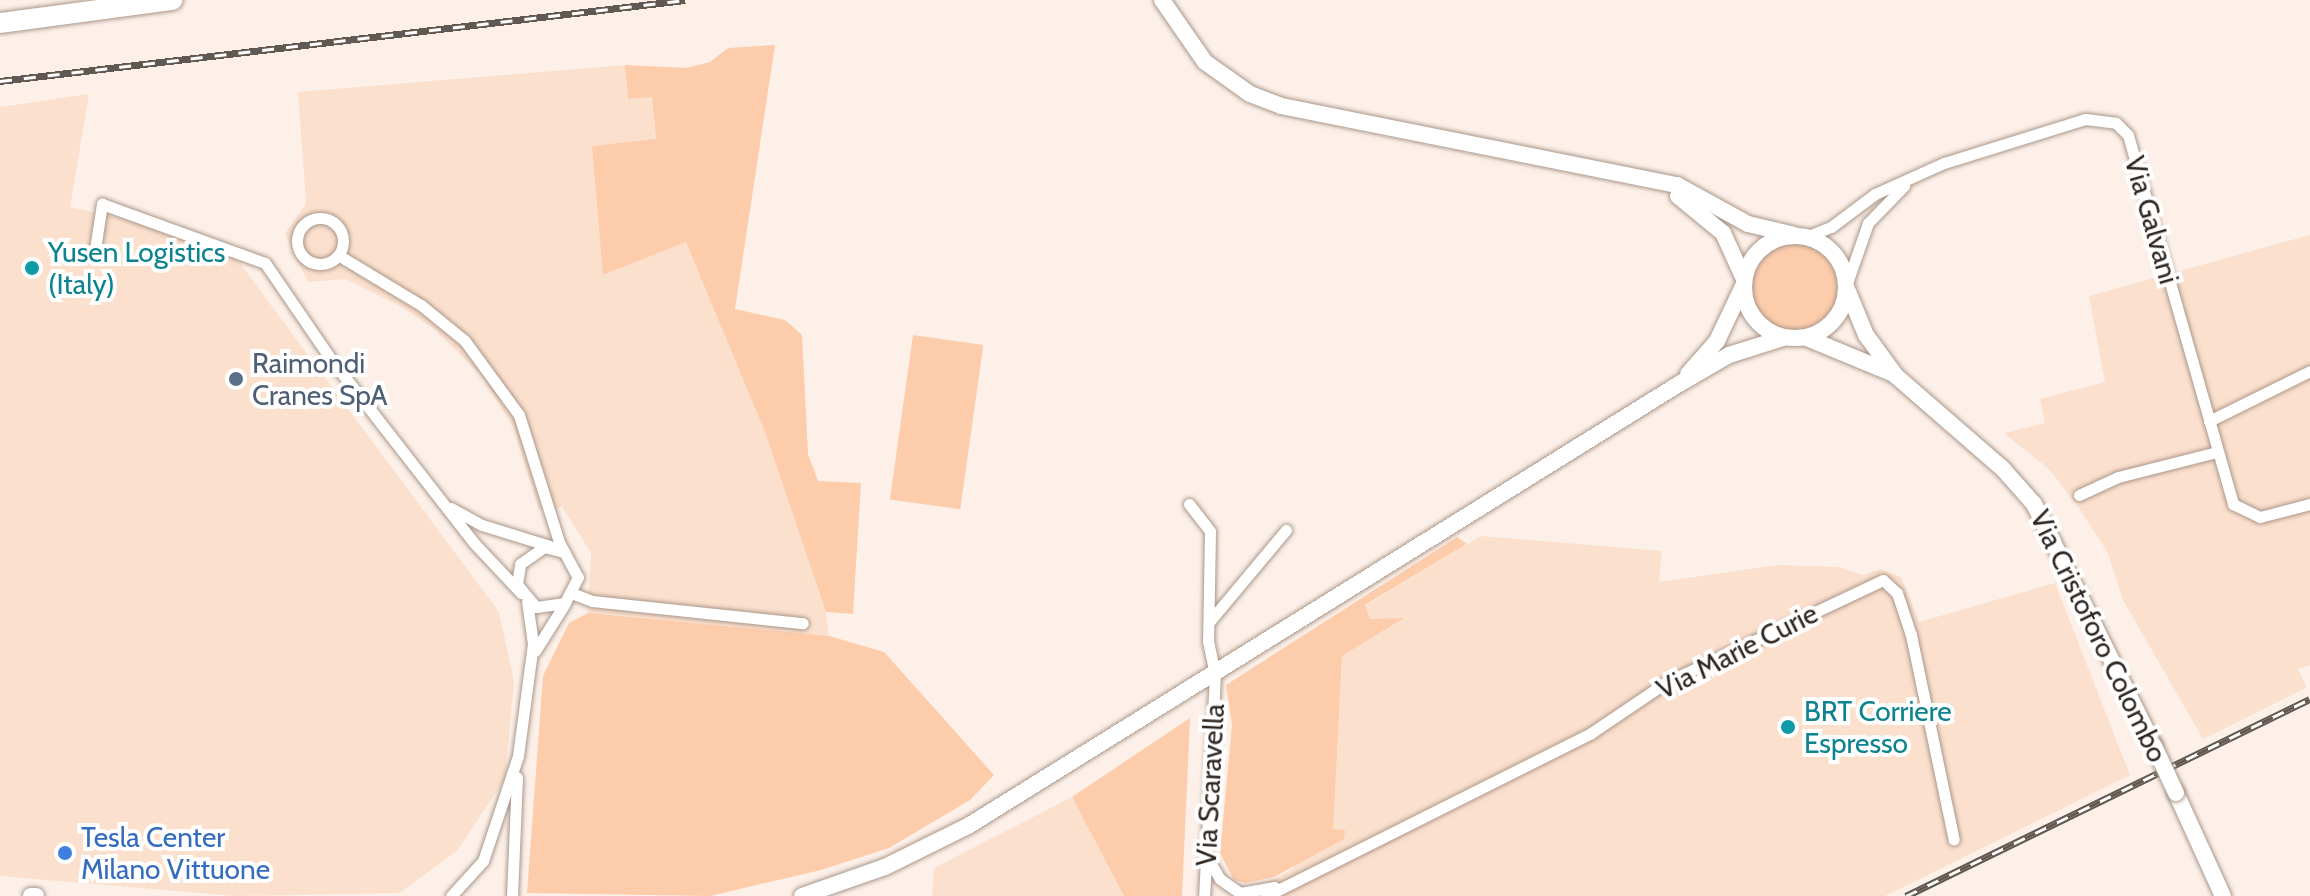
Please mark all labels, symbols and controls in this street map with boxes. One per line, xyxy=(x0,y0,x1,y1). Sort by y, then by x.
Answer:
street label: Via Galvani xyxy=(2118,152,2186,288)
place label: Yusen Logistics (Italy) xyxy=(48,235,225,301)
marker: Yusen Logistics (Italy) xyxy=(23,259,41,277)
place label: Raimondi Cranes SpA xyxy=(252,346,388,412)
marker: Raimondi Cranes SpA xyxy=(227,370,245,388)
street label: Via Cristoforo Colombo xyxy=(2023,505,2175,767)
street label: Via Marie Curie xyxy=(1651,596,1823,706)
place label: BRT Corriere Espresso xyxy=(1804,694,1952,760)
street label: Via Scaravella xyxy=(1189,703,1231,867)
marker: BRT Corriere Espresso xyxy=(1779,718,1797,736)
place label: Tesla Center Milano Vittuone xyxy=(81,820,270,886)
marker: Tesla Center Milano Vittuone xyxy=(56,844,74,862)

